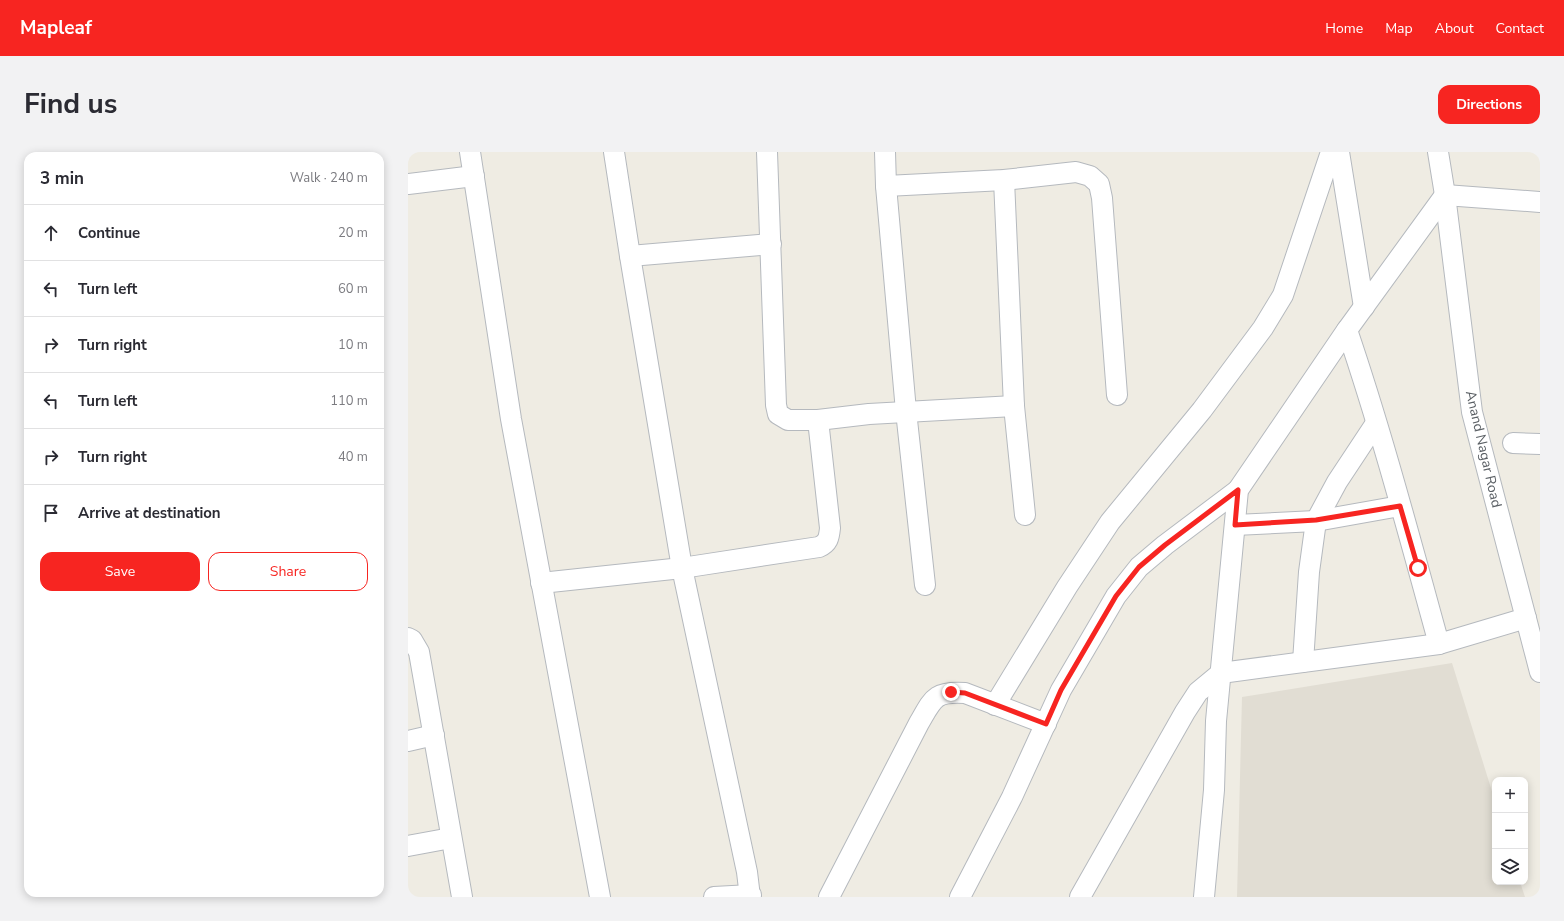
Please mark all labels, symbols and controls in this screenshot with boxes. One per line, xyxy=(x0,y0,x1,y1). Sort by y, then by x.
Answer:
text: Mapleaf xyxy=(20,15,92,41)
text: Home xyxy=(1325,19,1363,38)
text: Map xyxy=(1385,19,1413,38)
text: About xyxy=(1435,19,1474,38)
text: Contact xyxy=(1496,19,1544,38)
text: Find us xyxy=(24,85,118,123)
button: Directions xyxy=(1438,85,1540,124)
text: 3 min xyxy=(40,167,84,190)
text: Walk · 240 m xyxy=(290,169,368,187)
icon: ahead xyxy=(40,222,62,244)
text: Continue xyxy=(78,223,140,243)
text: 20 m xyxy=(338,224,368,242)
icon: left xyxy=(40,278,62,300)
text: Turn left xyxy=(78,279,137,299)
text: 60 m xyxy=(338,280,368,298)
icon: right xyxy=(40,334,62,356)
text: Turn right xyxy=(78,335,147,355)
text: 10 m xyxy=(338,336,368,354)
street label: Anand Nagar Road xyxy=(1461,389,1506,510)
icon: left xyxy=(40,390,62,412)
text: Turn left xyxy=(78,391,137,411)
text: 110 m xyxy=(330,392,368,410)
icon: right xyxy=(40,446,62,468)
text: Turn right xyxy=(78,447,147,467)
text: 40 m xyxy=(338,448,368,466)
icon: arrive xyxy=(40,502,62,524)
text: Arrive at destination xyxy=(78,503,221,523)
button: Save xyxy=(40,552,200,591)
button: Share xyxy=(208,552,368,591)
route start xyxy=(1409,559,1427,577)
route end xyxy=(942,683,960,701)
map controls xyxy=(1492,777,1528,885)
button: + xyxy=(1492,777,1528,813)
button: − xyxy=(1492,813,1528,849)
button: layers xyxy=(1492,849,1528,885)

